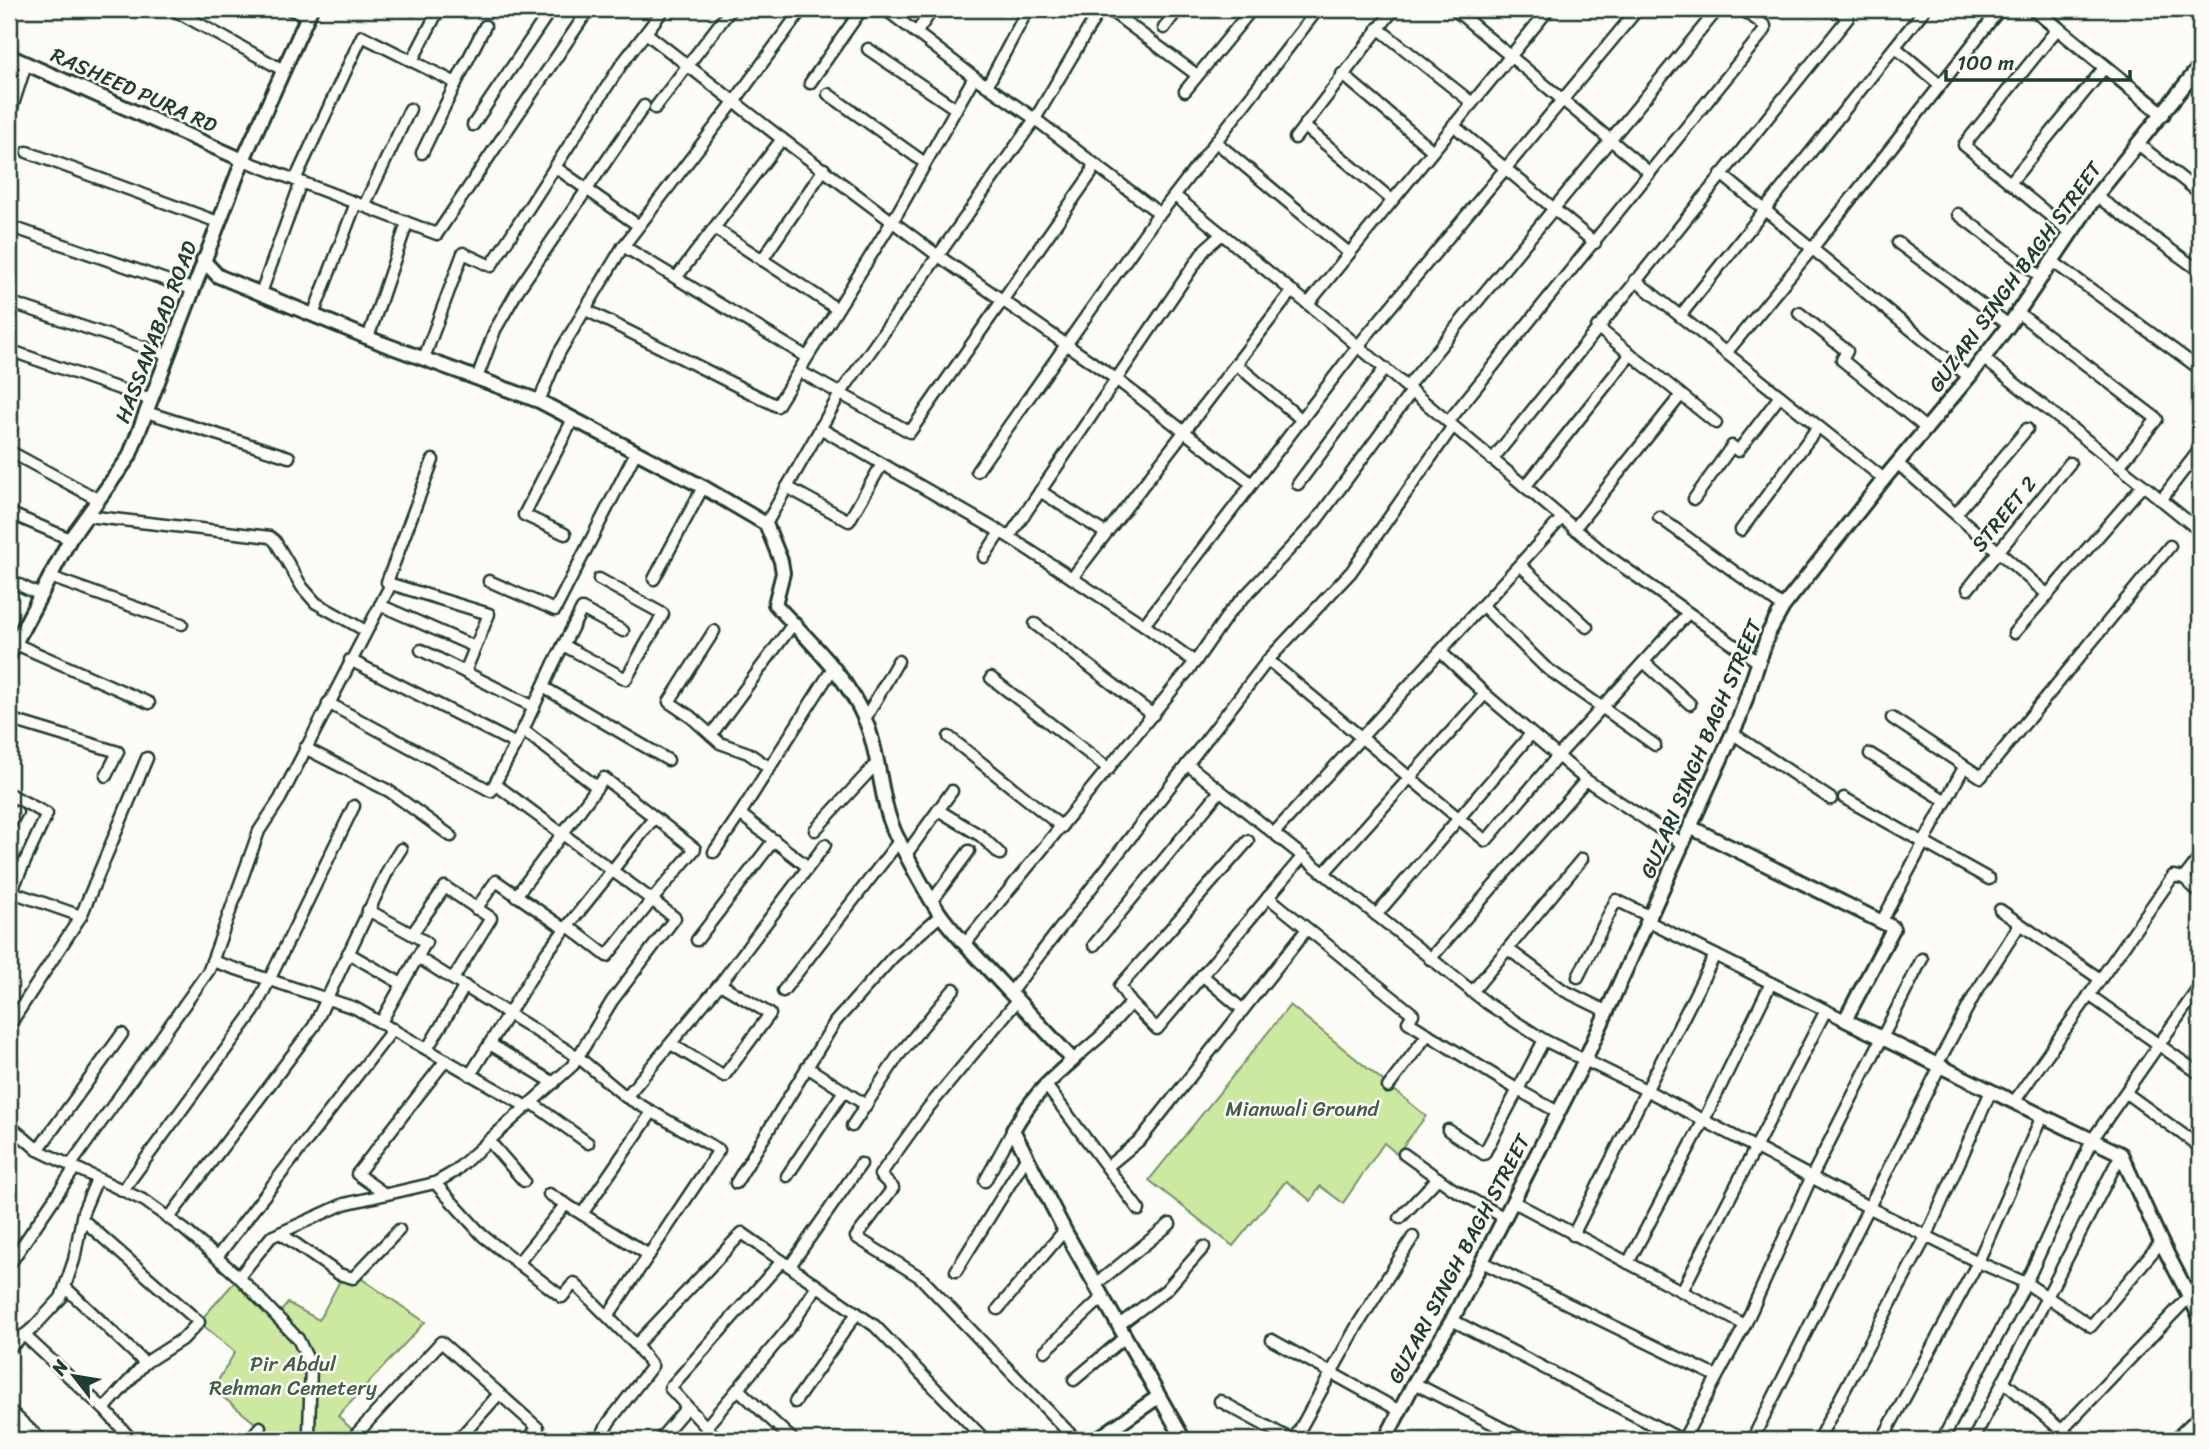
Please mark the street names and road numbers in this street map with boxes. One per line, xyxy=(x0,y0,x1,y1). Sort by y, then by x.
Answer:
street label: RASHEED PURA RD xyxy=(44,36,224,144)
street label: GUZARI SINGH BAGH STREET xyxy=(1918,152,2113,401)
street label: HASSANABAD ROAD xyxy=(104,235,208,429)
street label: STREET 2 xyxy=(1961,467,2047,561)
street label: GUZARI SINGH BAGH STREET xyxy=(1629,612,1774,884)
street label: GUZARI SINGH BAGH STREET xyxy=(1377,1126,1542,1391)

